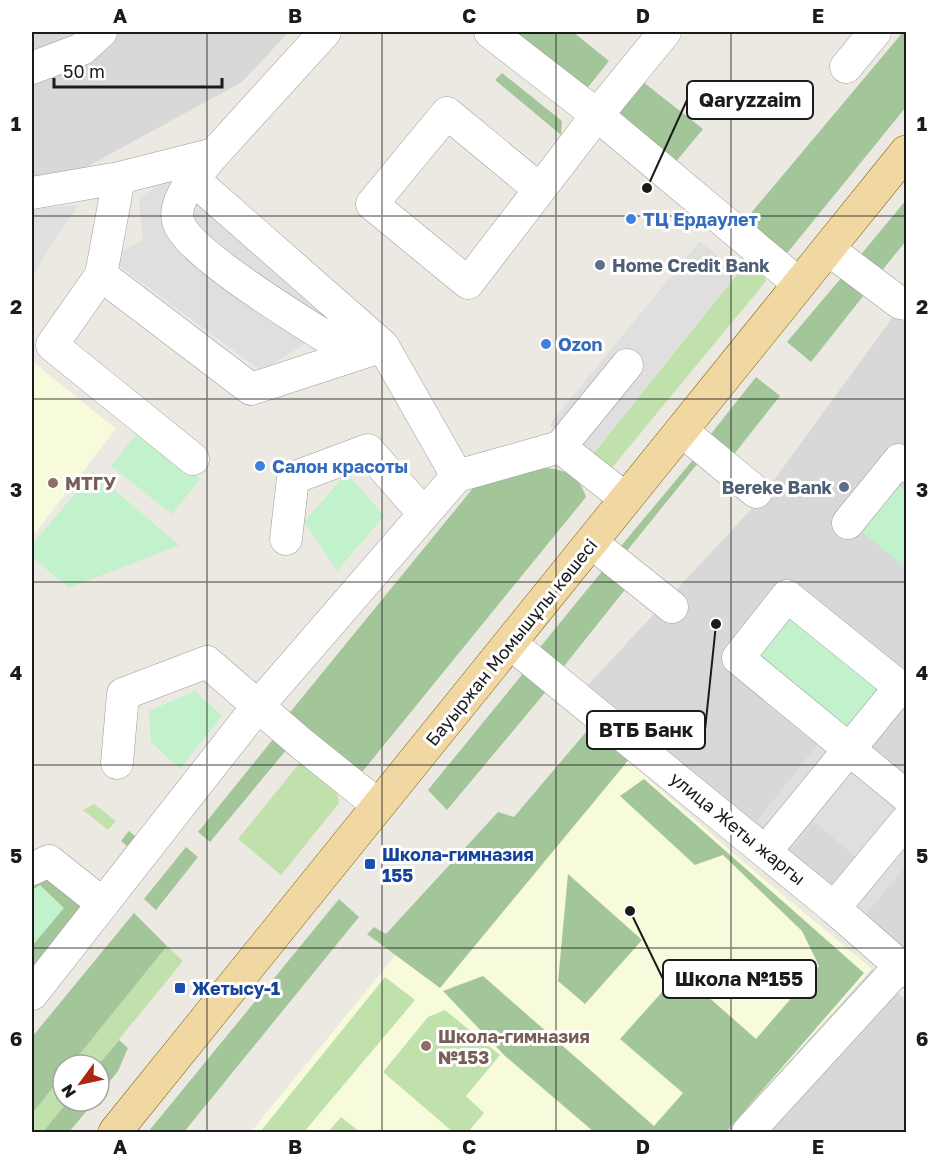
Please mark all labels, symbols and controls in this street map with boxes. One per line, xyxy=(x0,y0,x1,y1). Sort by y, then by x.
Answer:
text: A xyxy=(113,3,127,27)
text: B xyxy=(288,3,302,27)
text: C xyxy=(462,3,476,27)
text: D xyxy=(636,3,650,27)
text: E xyxy=(812,3,824,27)
scale bar xyxy=(54,51,222,89)
text: 50 m xyxy=(63,60,105,82)
callout: Qaryzzaim xyxy=(687,81,813,119)
text: Qaryzzaim xyxy=(699,87,801,111)
text: 1 xyxy=(11,111,21,135)
text: 1 xyxy=(917,111,927,135)
place label: ТЦ Ердаулет xyxy=(643,208,758,230)
marker: ТЦ Ердаулет xyxy=(624,212,638,226)
place label: Home Credit Bank xyxy=(612,254,770,276)
marker: Home Credit Bank xyxy=(593,258,607,272)
text: 2 xyxy=(10,294,22,318)
text: 2 xyxy=(916,294,928,318)
place label: Ozon xyxy=(558,333,603,355)
marker: Ozon xyxy=(539,337,553,351)
place label: Салон красоты xyxy=(272,455,408,477)
marker: Салон красоты xyxy=(253,459,267,473)
place label: МТГУ xyxy=(65,472,116,494)
marker: МТГУ xyxy=(46,476,60,490)
place label: Bereke Bank xyxy=(722,476,833,498)
text: 3 xyxy=(10,477,22,501)
text: 3 xyxy=(916,477,928,501)
marker: Bereke Bank xyxy=(837,480,851,494)
street label: Бауыржан Момышұлы көшесі xyxy=(420,534,602,751)
text: 4 xyxy=(10,660,22,684)
text: 4 xyxy=(916,660,928,684)
callout: ВТБ Банк xyxy=(587,711,705,749)
text: ВТБ Банк xyxy=(599,717,694,741)
street label: улица Жеты жаргы xyxy=(666,767,810,889)
text: 5 xyxy=(10,843,22,867)
place label: Школа-гимназия 155 xyxy=(382,843,534,886)
text: 5 xyxy=(916,843,928,867)
marker: Школа-гимназия 155 xyxy=(363,857,377,871)
callout: Школа №155 xyxy=(663,960,816,998)
text: Школа №155 xyxy=(675,966,803,990)
place label: Жетысу-1 xyxy=(192,977,280,999)
marker: Жетысу-1 xyxy=(173,981,187,995)
place label: Школа-гимназия №153 xyxy=(438,1025,590,1068)
text: 6 xyxy=(10,1026,22,1050)
text: 6 xyxy=(916,1026,928,1050)
marker: Школа-гимназия №153 xyxy=(419,1039,433,1053)
north arrow xyxy=(51,1053,111,1113)
text: N xyxy=(57,1081,80,1102)
text: A xyxy=(113,1134,127,1158)
text: B xyxy=(288,1134,302,1158)
text: C xyxy=(462,1134,476,1158)
text: D xyxy=(636,1134,650,1158)
text: E xyxy=(812,1134,824,1158)

